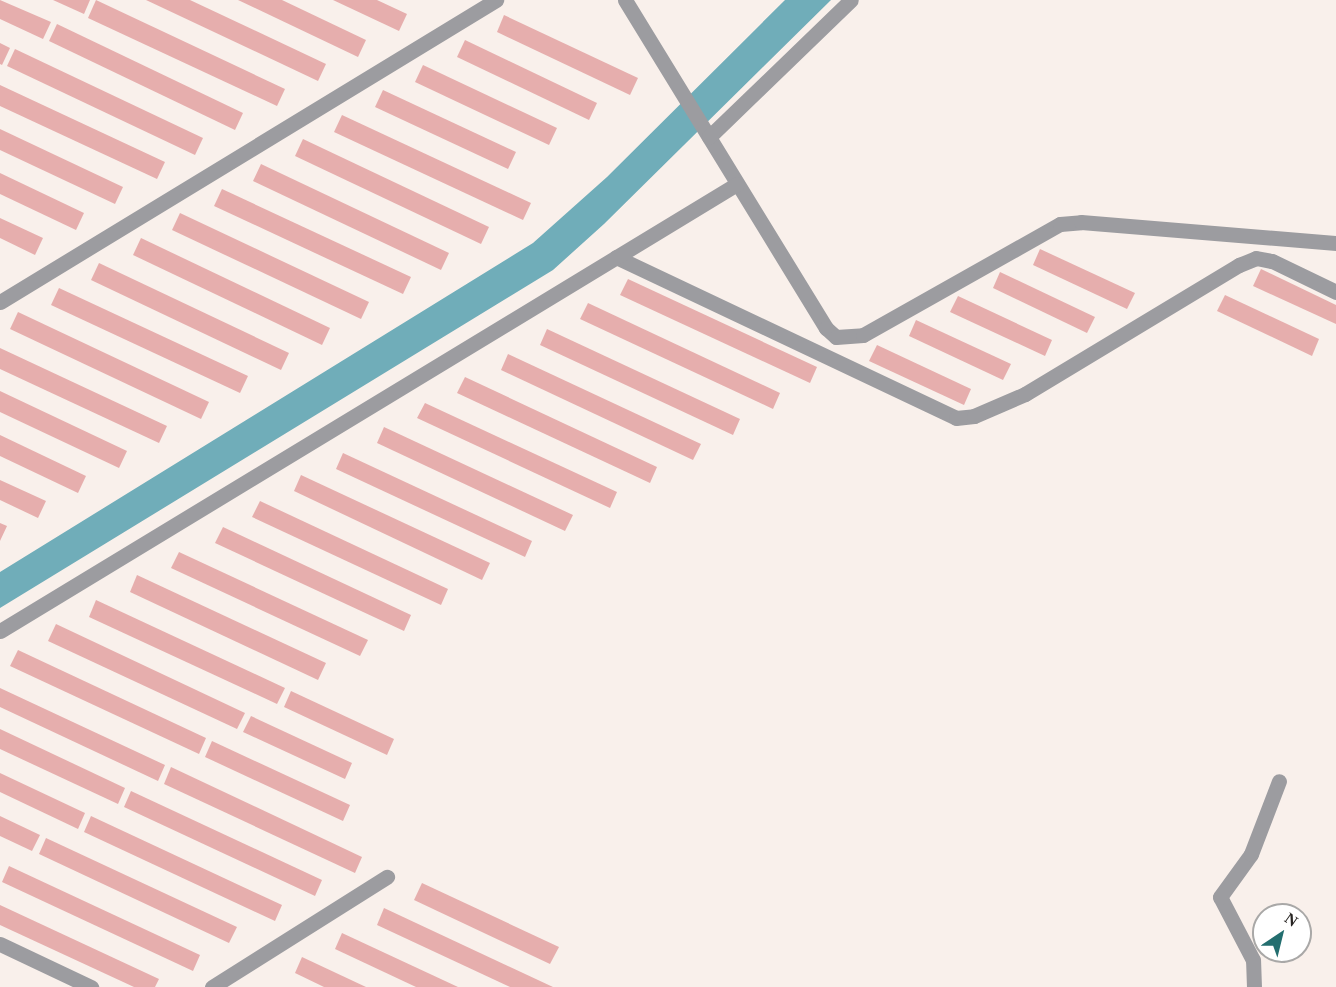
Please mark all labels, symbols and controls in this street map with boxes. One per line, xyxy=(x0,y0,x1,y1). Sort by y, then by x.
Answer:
north arrow xyxy=(1252,903,1312,963)
text: N xyxy=(1282,909,1301,930)

